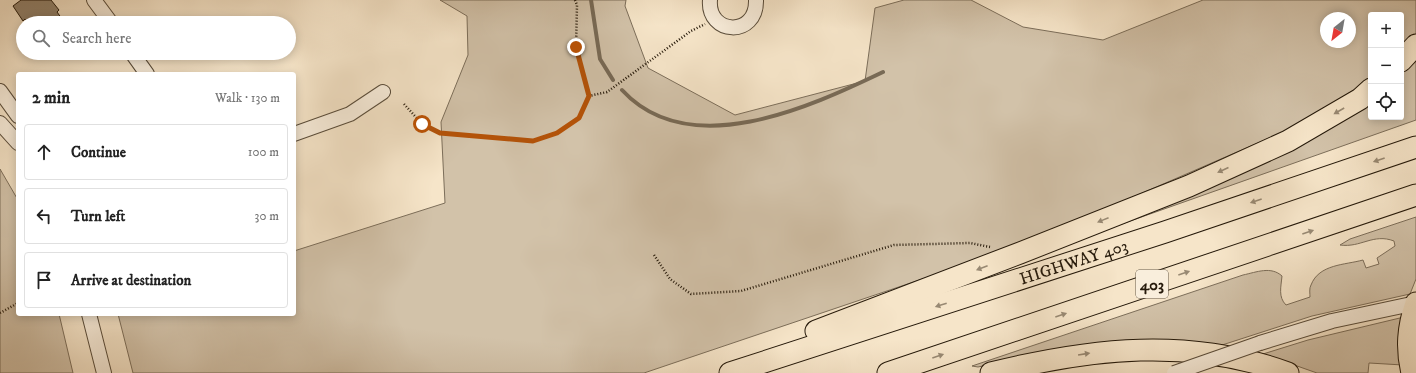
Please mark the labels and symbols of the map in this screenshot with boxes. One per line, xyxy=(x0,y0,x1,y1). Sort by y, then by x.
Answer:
north arrow xyxy=(1320,12,1356,48)
route end xyxy=(567,38,585,56)
one-way arrow xyxy=(1333,108,1345,115)
route start xyxy=(413,115,431,133)
one-way arrow xyxy=(1373,157,1385,163)
one-way arrow xyxy=(1218,167,1229,173)
one-way arrow xyxy=(1249,198,1261,204)
one-way arrow xyxy=(1097,217,1109,223)
one-way arrow xyxy=(1302,229,1314,235)
street label: HIGHWAY 403 xyxy=(1017,235,1131,290)
one-way arrow xyxy=(976,265,988,271)
road number: 403 xyxy=(1136,270,1168,298)
one-way arrow xyxy=(1179,270,1191,276)
one-way arrow xyxy=(935,302,947,308)
one-way arrow xyxy=(1056,311,1068,317)
one-way arrow xyxy=(1078,351,1090,357)
one-way arrow xyxy=(932,353,944,359)

